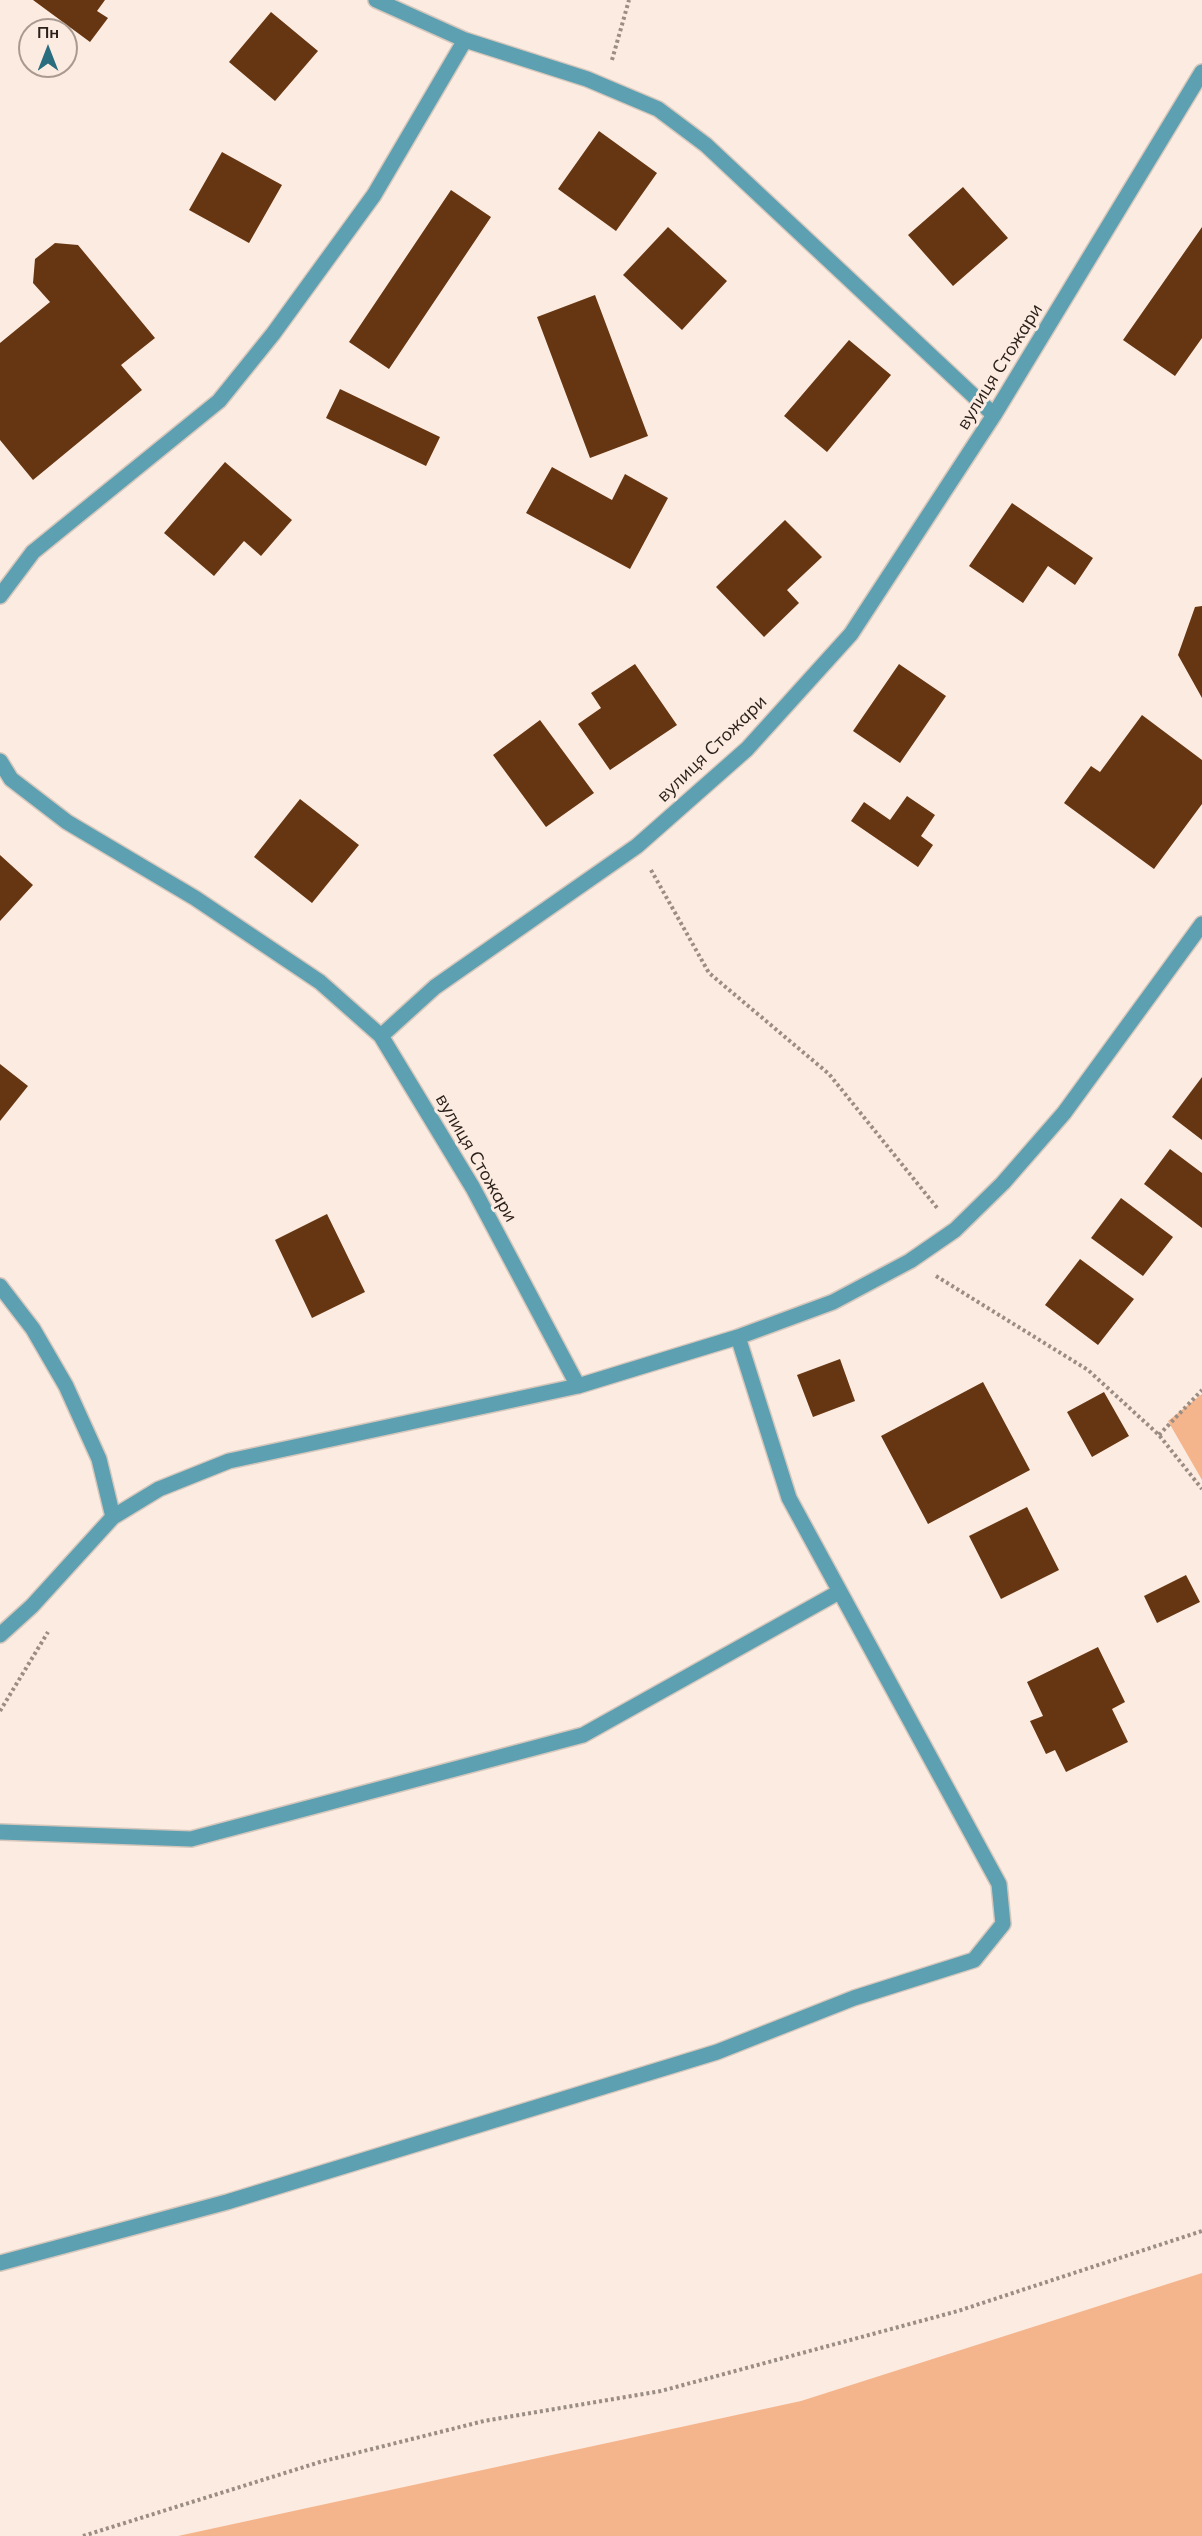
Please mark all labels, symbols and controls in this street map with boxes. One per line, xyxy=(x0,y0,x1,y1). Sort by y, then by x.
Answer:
north arrow xyxy=(18,18,78,78)
text: Пн xyxy=(37,22,59,42)
street label: вулиця Стожари xyxy=(953,300,1047,434)
street label: вулиця Стожари xyxy=(653,691,771,807)
street label: вулиця Стожари xyxy=(431,1090,521,1226)

